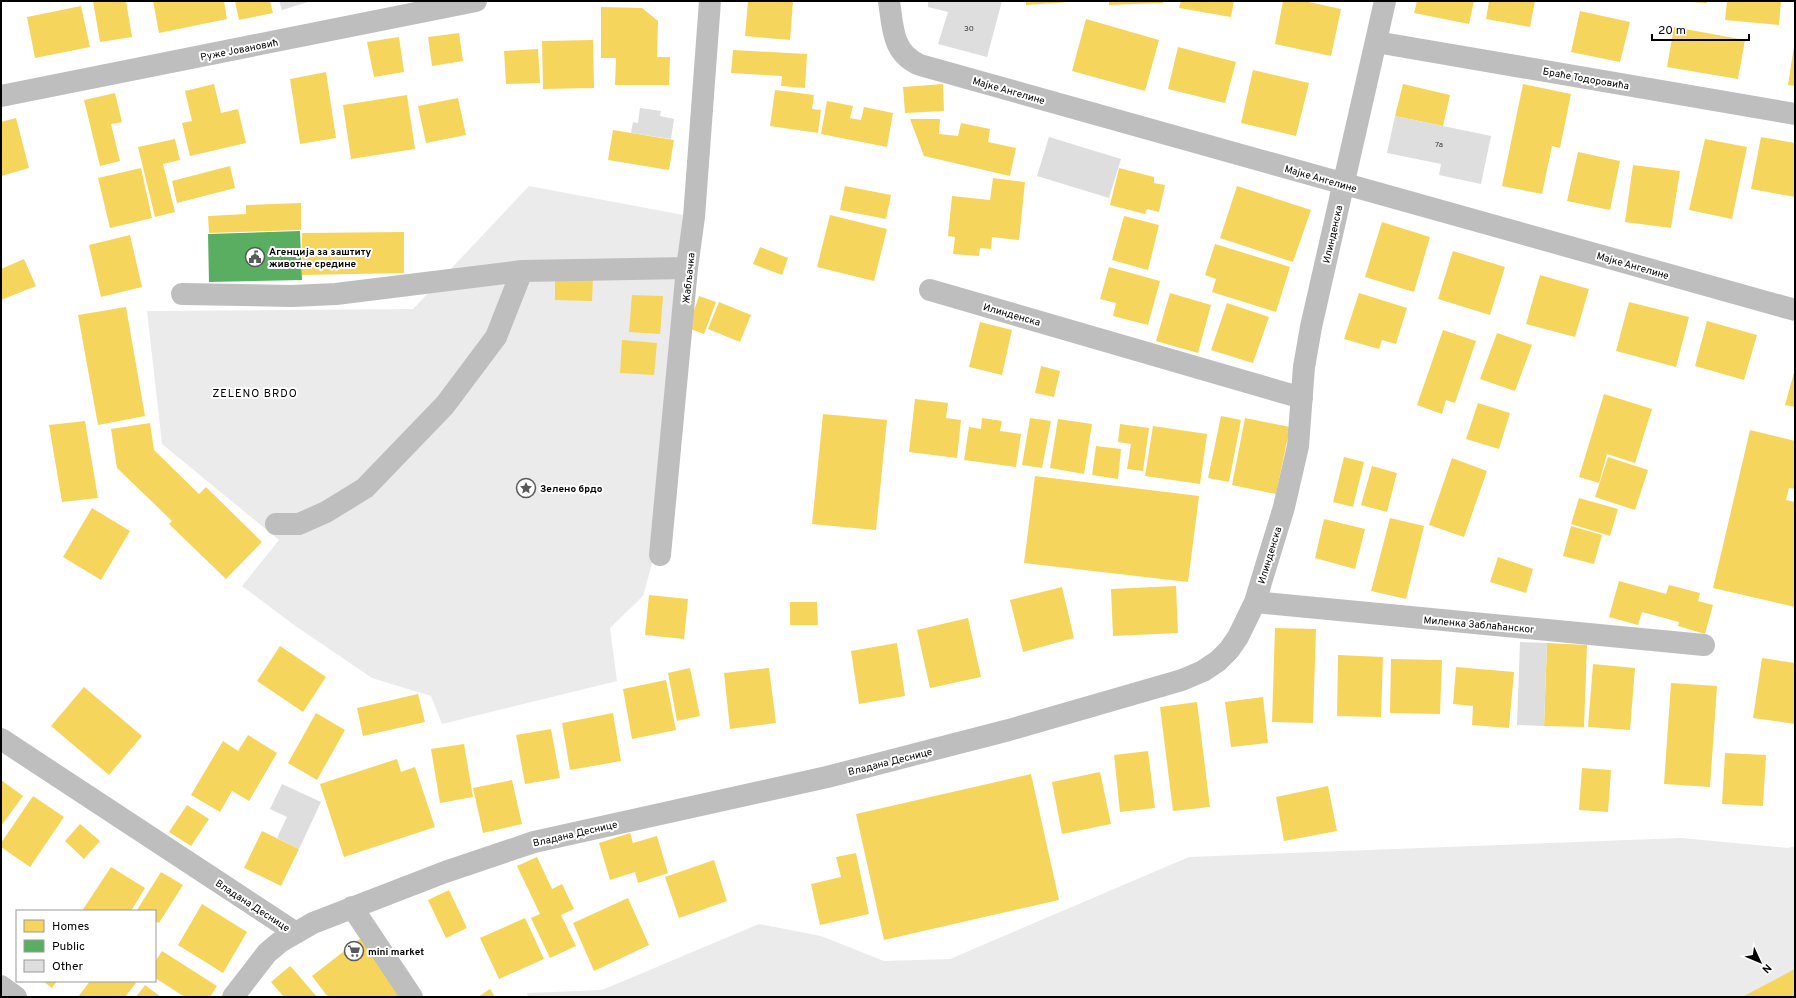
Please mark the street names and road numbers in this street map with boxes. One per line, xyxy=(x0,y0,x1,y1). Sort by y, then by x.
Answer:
street label: Руже Јовановић xyxy=(199,37,279,64)
street label: Браће Тодоровића xyxy=(1542,65,1630,93)
street label: Мајке Ангелине xyxy=(971,75,1046,108)
street label: Мајке Ангелине xyxy=(1283,163,1358,196)
street label: Илинденска xyxy=(1320,204,1346,265)
street label: Мајке Ангелине xyxy=(1595,250,1670,283)
street label: Жабљачка xyxy=(680,252,699,304)
street label: Илинденска xyxy=(981,301,1042,330)
street label: Илинденска xyxy=(1256,525,1285,586)
street label: Миленка Заблаћанског xyxy=(1423,614,1535,637)
street label: Владана Деснице xyxy=(847,746,934,779)
street label: Владана Деснице xyxy=(532,818,619,851)
street label: Владана Деснице xyxy=(212,877,292,935)

